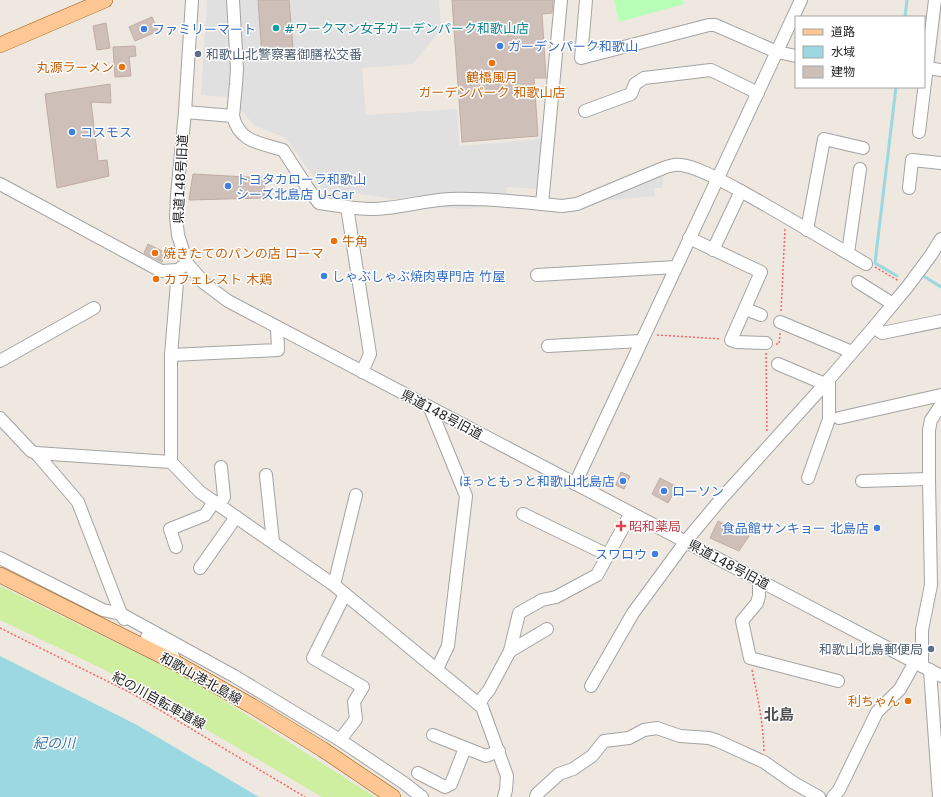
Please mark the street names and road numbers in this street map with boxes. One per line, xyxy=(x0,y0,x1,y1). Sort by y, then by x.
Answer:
street label: 県道148号旧道 xyxy=(171,134,190,224)
street label: 県道148号旧道 xyxy=(399,387,485,442)
street label: 県道148号旧道 xyxy=(686,537,772,592)
street label: 和歌山港北島線 xyxy=(157,650,244,707)
street label: 紀の川自転車道線 xyxy=(110,669,208,732)

